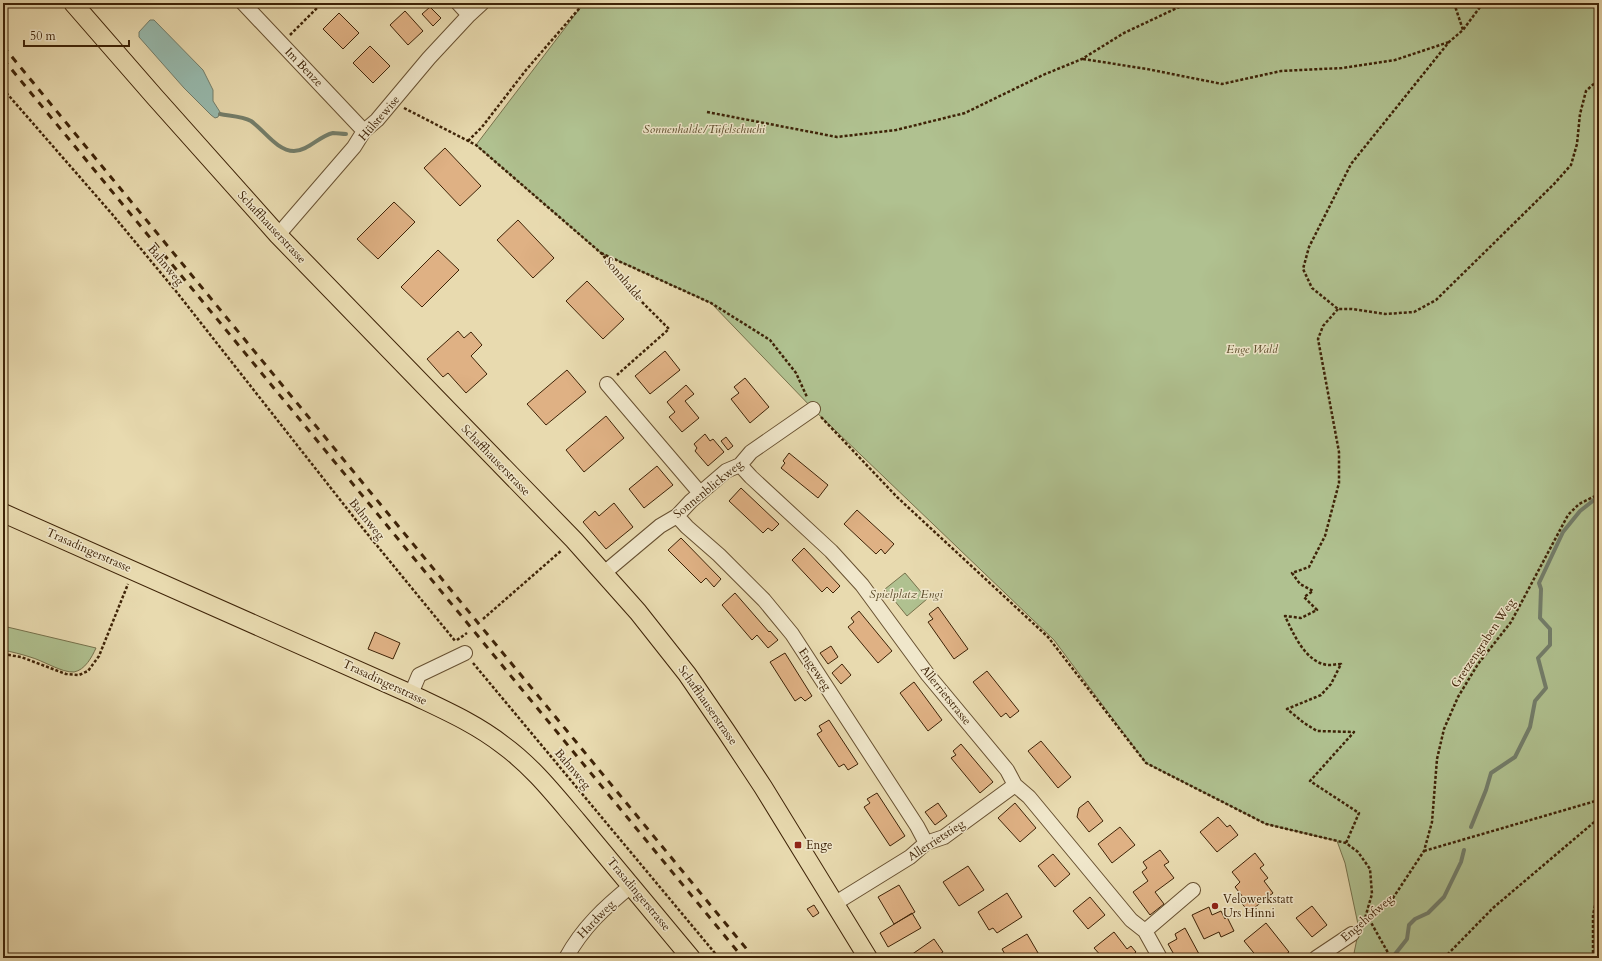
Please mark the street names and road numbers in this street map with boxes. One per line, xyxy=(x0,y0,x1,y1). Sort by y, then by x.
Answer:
street label: Im Benze xyxy=(281,44,327,90)
street label: Hülstewise xyxy=(355,92,403,144)
street label: Schaffhauserstrasse xyxy=(234,187,310,267)
street label: Bahnweg xyxy=(144,241,188,289)
street label: Sonnhalde xyxy=(601,254,647,304)
street label: Schaffhauserstrasse xyxy=(458,421,534,499)
street label: Sonnenblickweg xyxy=(670,456,746,522)
street label: Bahnweg xyxy=(346,495,389,543)
street label: Trasadingerstrasse xyxy=(44,524,134,576)
street label: Gretzengraben Weg xyxy=(1447,595,1519,691)
street label: Engeweg xyxy=(795,645,835,694)
street label: Trasadingerstrasse xyxy=(340,655,430,709)
street label: Schaffhauserstrasse xyxy=(675,662,741,748)
street label: Allerrietstrasse xyxy=(917,662,975,728)
street label: Bahnweg xyxy=(551,745,595,793)
street label: Allerrietstieg xyxy=(904,815,968,864)
street label: Trasadingerstrasse xyxy=(603,854,675,934)
street label: Engehofweg xyxy=(1337,890,1397,945)
street label: Hardweg xyxy=(574,896,619,942)

